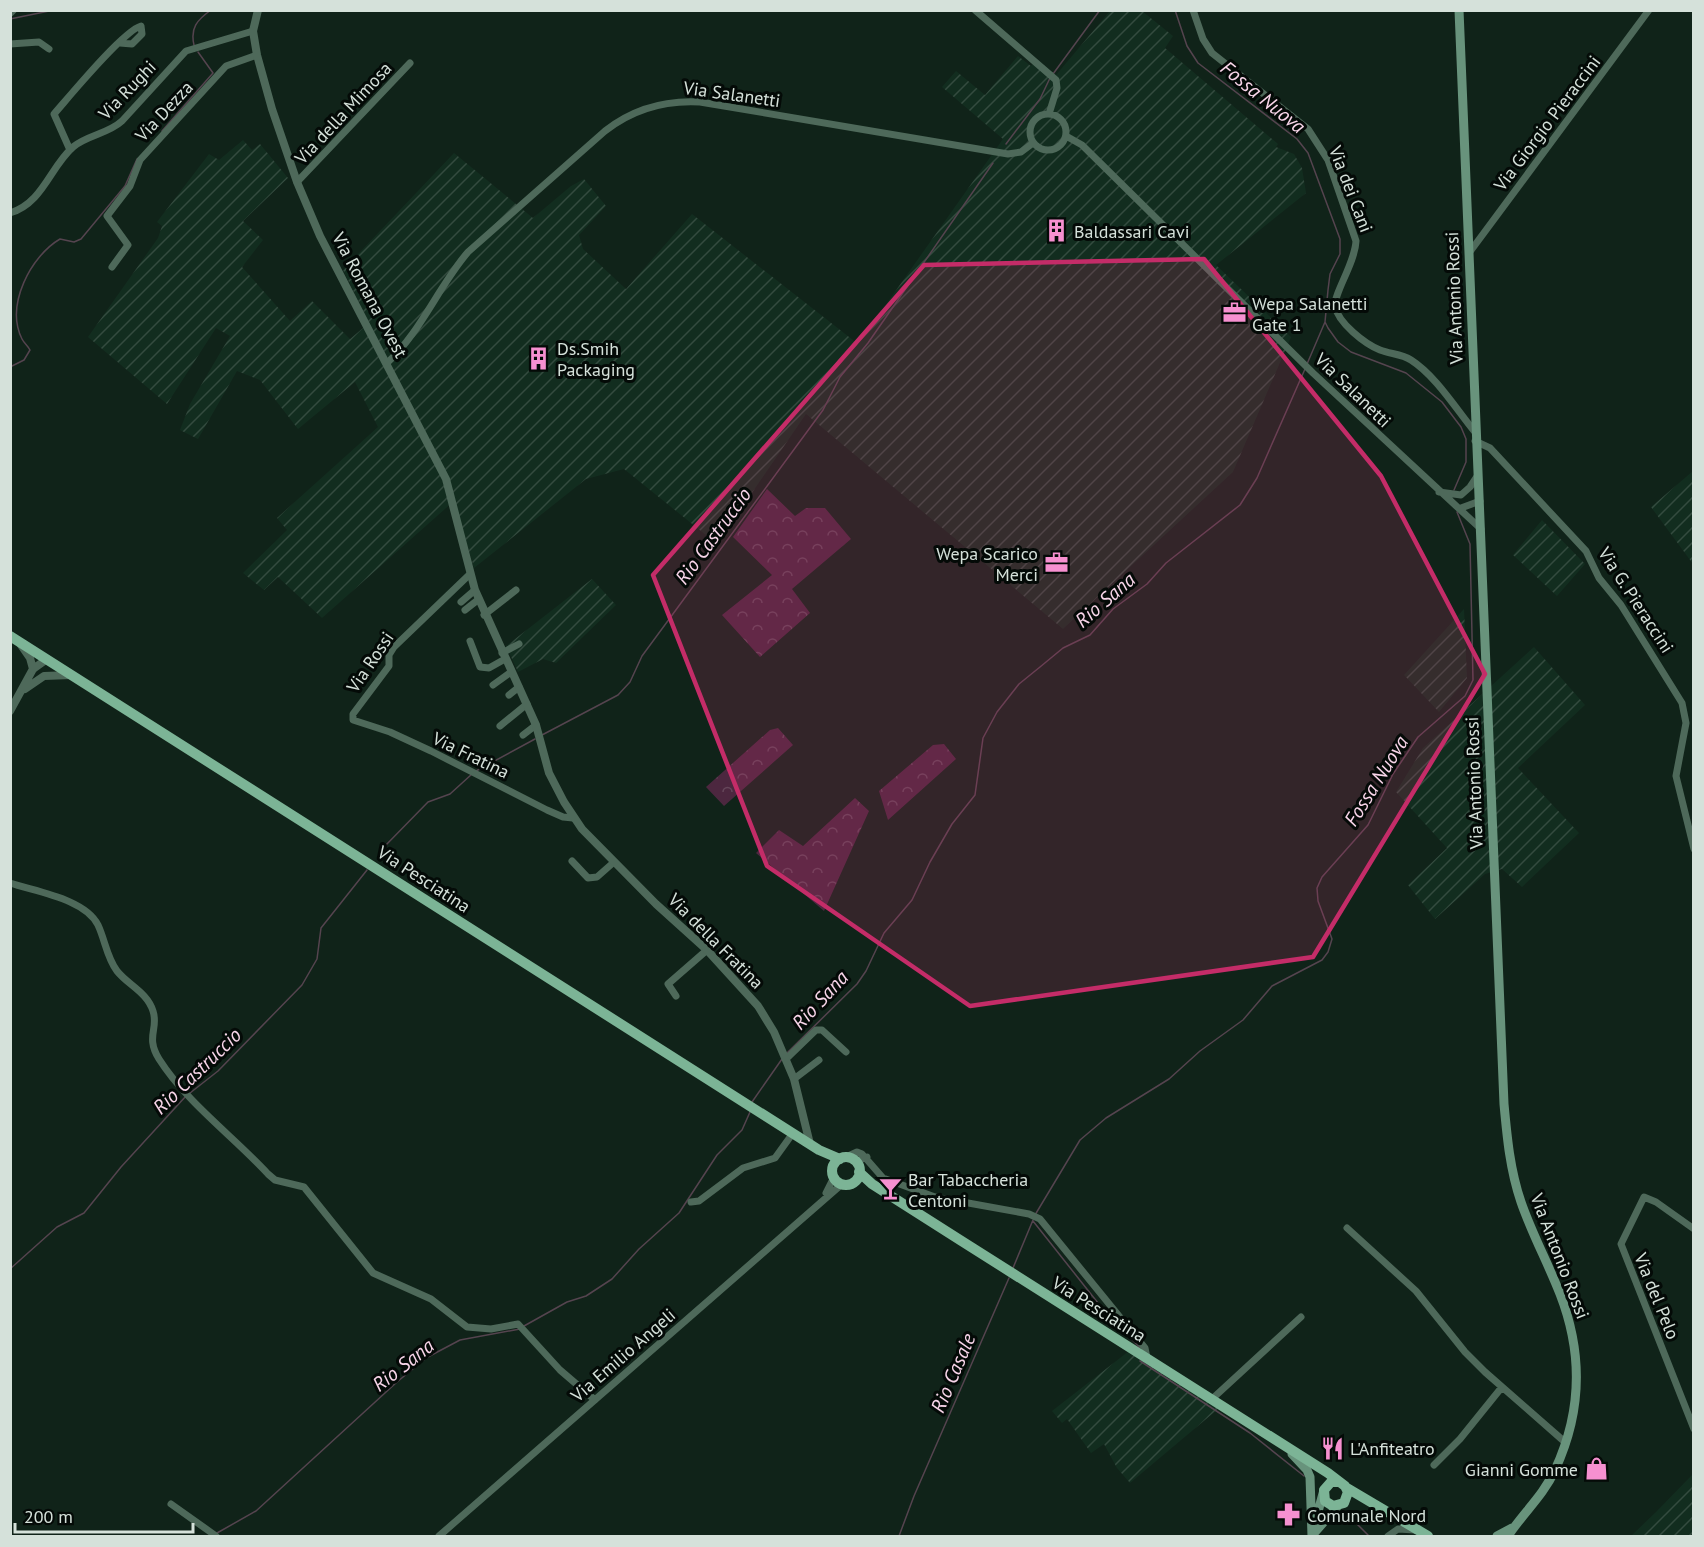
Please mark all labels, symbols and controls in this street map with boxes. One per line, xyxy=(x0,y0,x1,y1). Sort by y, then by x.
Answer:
street label: Via Giorgio Pieraccini xyxy=(1488,51,1605,196)
water label: Fossa Nuova xyxy=(1215,55,1311,139)
street label: Via Rughi xyxy=(93,56,161,125)
street label: Via della Mimosa xyxy=(289,57,396,170)
street label: Via Dezza xyxy=(129,76,198,147)
street label: Via Salanetti xyxy=(681,76,782,112)
street label: Via dei Cani xyxy=(1324,142,1378,236)
building icon: Baldassari Cavi xyxy=(1043,218,1069,244)
place label: Baldassari Cavi xyxy=(1074,220,1190,243)
street label: Via Romana Ovest xyxy=(327,227,413,362)
street label: Via Antonio Rossi xyxy=(1440,231,1468,366)
place label: Wepa Salanetti Gate 1 xyxy=(1252,292,1367,336)
office icon: Wepa Salanetti Gate 1 xyxy=(1221,300,1247,326)
place label: Ds.Smih Packaging xyxy=(557,337,635,381)
building icon: Ds.Smih Packaging xyxy=(526,345,552,371)
street label: Via Salanetti xyxy=(1309,347,1396,432)
water label: Rio Castruccio xyxy=(669,482,757,590)
place label: Wepa Scarico Merci xyxy=(936,542,1038,586)
street label: Via G. Pieraccini xyxy=(1593,542,1679,657)
office icon: Wepa Scarico Merci xyxy=(1043,550,1069,576)
water label: Rio Sana xyxy=(1069,567,1141,633)
street label: Via Rossi xyxy=(341,627,399,698)
street label: Via Antonio Rossi xyxy=(1460,716,1488,851)
street label: Via Fratina xyxy=(428,726,513,783)
water label: Fossa Nuova xyxy=(1338,731,1414,831)
street label: Via Pesciatina xyxy=(372,840,475,918)
street label: Via della Fratina xyxy=(663,888,769,994)
water label: Rio Sana xyxy=(786,965,854,1035)
water label: Rio Castruccio xyxy=(147,1022,247,1120)
place label: Bar Tabaccheria Centoni xyxy=(908,1168,1028,1212)
bar icon: Bar Tabaccheria Centoni xyxy=(877,1176,903,1202)
street label: Via Antonio Rossi xyxy=(1525,1189,1595,1322)
street label: Via del Pelo xyxy=(1629,1249,1685,1343)
street label: Via Pesciatina xyxy=(1047,1270,1150,1347)
street label: Via Emilio Angeli xyxy=(565,1303,680,1407)
water label: Rio Casale xyxy=(925,1329,982,1417)
water label: Rio Sana xyxy=(367,1333,439,1397)
restaurant icon: L'Anfiteatro xyxy=(1319,1435,1345,1461)
place label: L'Anfiteatro xyxy=(1350,1437,1435,1460)
shop icon: Gianni Gomme xyxy=(1583,1456,1609,1482)
place label: Gianni Gomme xyxy=(1465,1458,1578,1481)
scale bar xyxy=(15,1496,194,1534)
pharmacy icon: Comunale Nord xyxy=(1276,1502,1302,1528)
place label: Comunale Nord xyxy=(1307,1504,1426,1527)
text: 200 m xyxy=(24,1505,73,1528)

